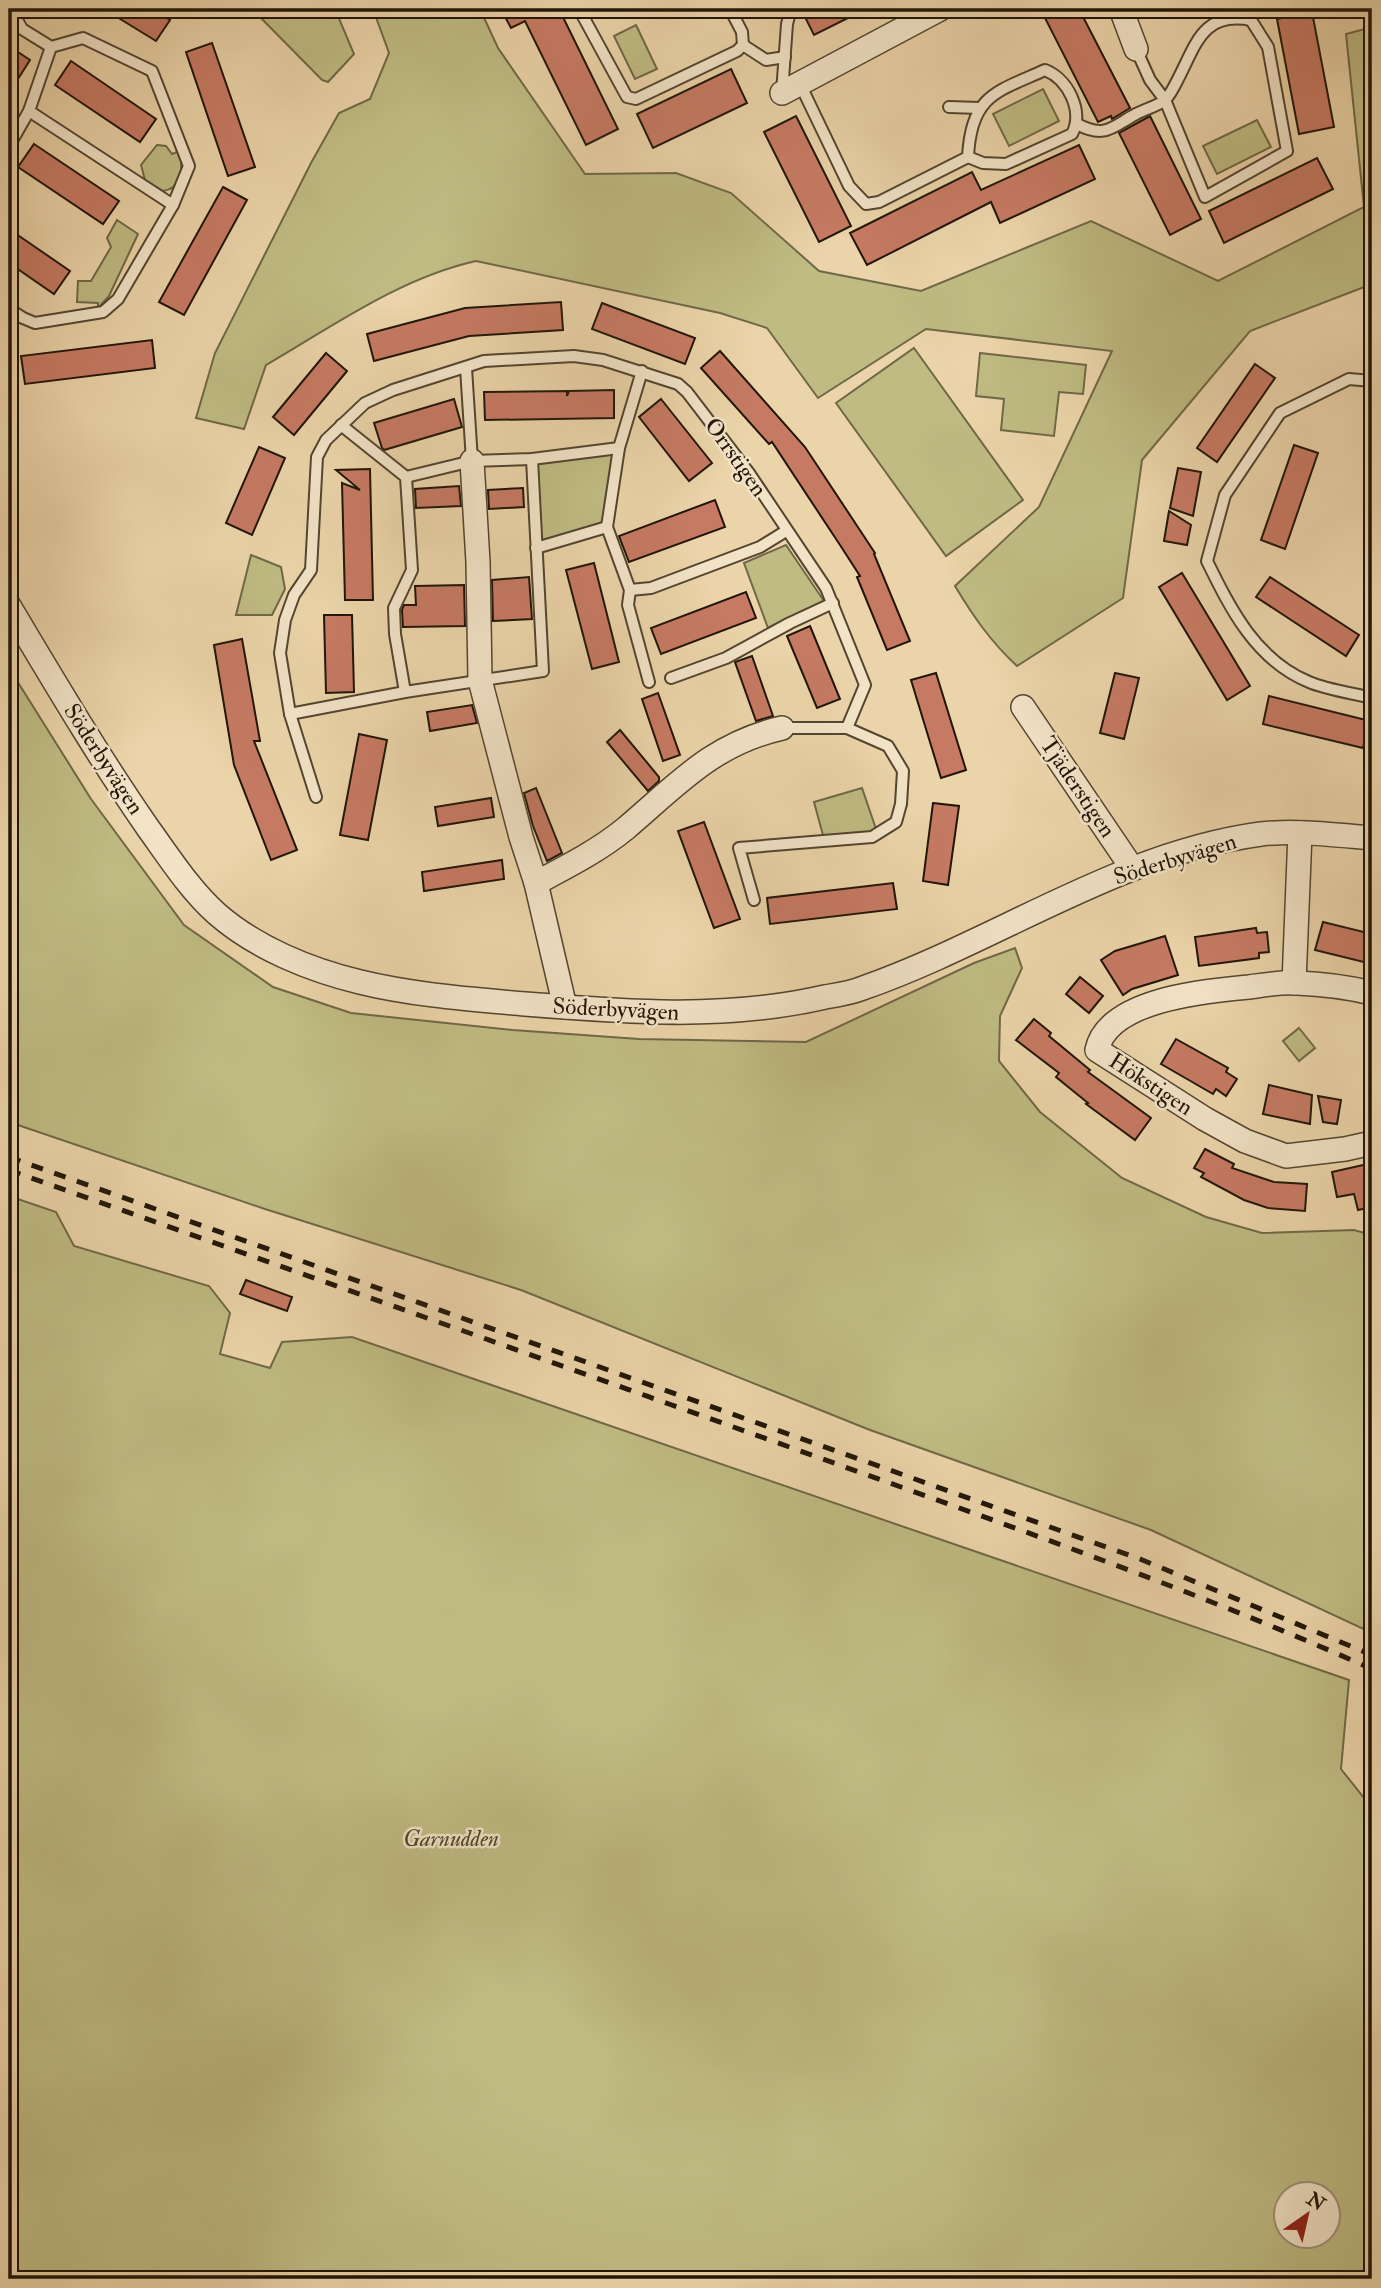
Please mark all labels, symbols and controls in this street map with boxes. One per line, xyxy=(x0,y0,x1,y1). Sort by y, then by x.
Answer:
street label: Orrstigen xyxy=(698,412,774,502)
street label: Söderbyvägen xyxy=(57,698,151,820)
street label: Tjäderstigen xyxy=(1034,731,1122,843)
street label: Söderbyvägen xyxy=(1110,827,1240,891)
street label: Söderbyvägen xyxy=(552,991,680,1027)
street label: Hökstigen xyxy=(1103,1046,1199,1122)
park label: Garnudden xyxy=(403,1824,499,1853)
north arrow xyxy=(1272,2180,1342,2250)
text: N xyxy=(1301,2186,1331,2217)

